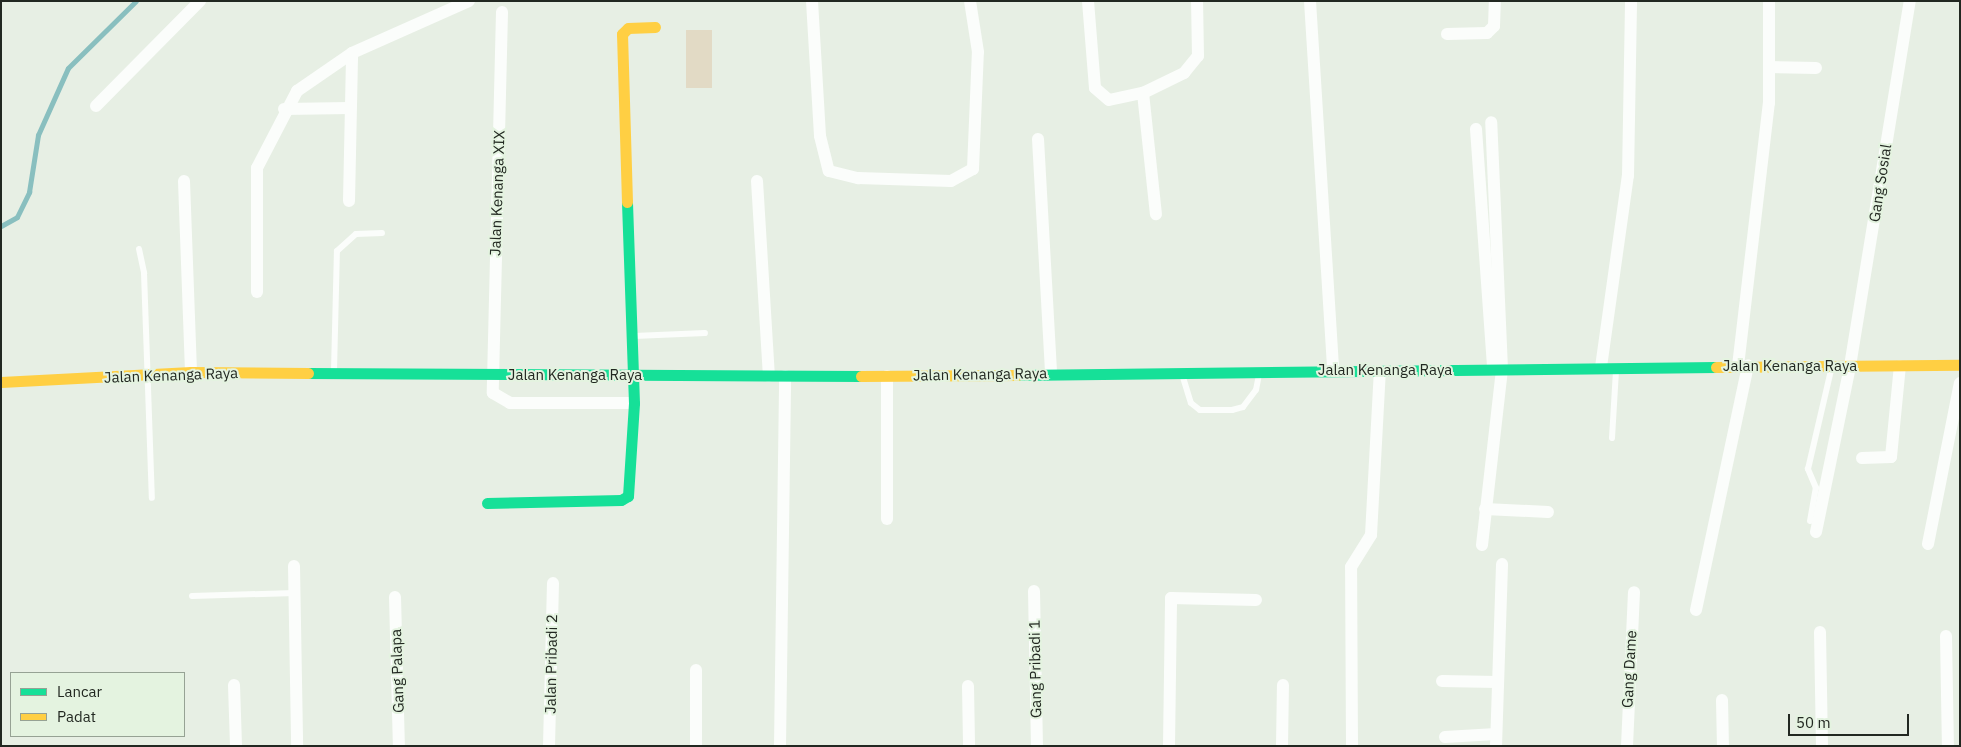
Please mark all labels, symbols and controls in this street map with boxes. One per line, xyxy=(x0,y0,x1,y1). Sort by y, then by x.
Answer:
street label: Jalan Kenanga XIX xyxy=(486,130,508,256)
street label: Gang Sosial xyxy=(1865,143,1895,223)
street label: Jalan Kenanga Raya xyxy=(1723,357,1857,375)
street label: Jalan Kenanga Raya xyxy=(1318,361,1452,379)
street label: Jalan Kenanga Raya xyxy=(104,364,238,386)
street label: Jalan Kenanga Raya xyxy=(913,364,1047,384)
street label: Jalan Kenanga Raya xyxy=(508,366,642,384)
street label: Jalan Pribadi 2 xyxy=(541,614,561,714)
street label: Gang Pribadi 1 xyxy=(1025,620,1045,718)
street label: Gang Palapa xyxy=(387,629,407,713)
street label: Gang Dame xyxy=(1618,630,1640,708)
legend xyxy=(10,672,185,737)
text: Lancar xyxy=(57,682,102,701)
scale bar xyxy=(1791,704,1912,736)
text: Padat xyxy=(57,707,96,726)
text: 50 m xyxy=(1796,713,1831,732)

